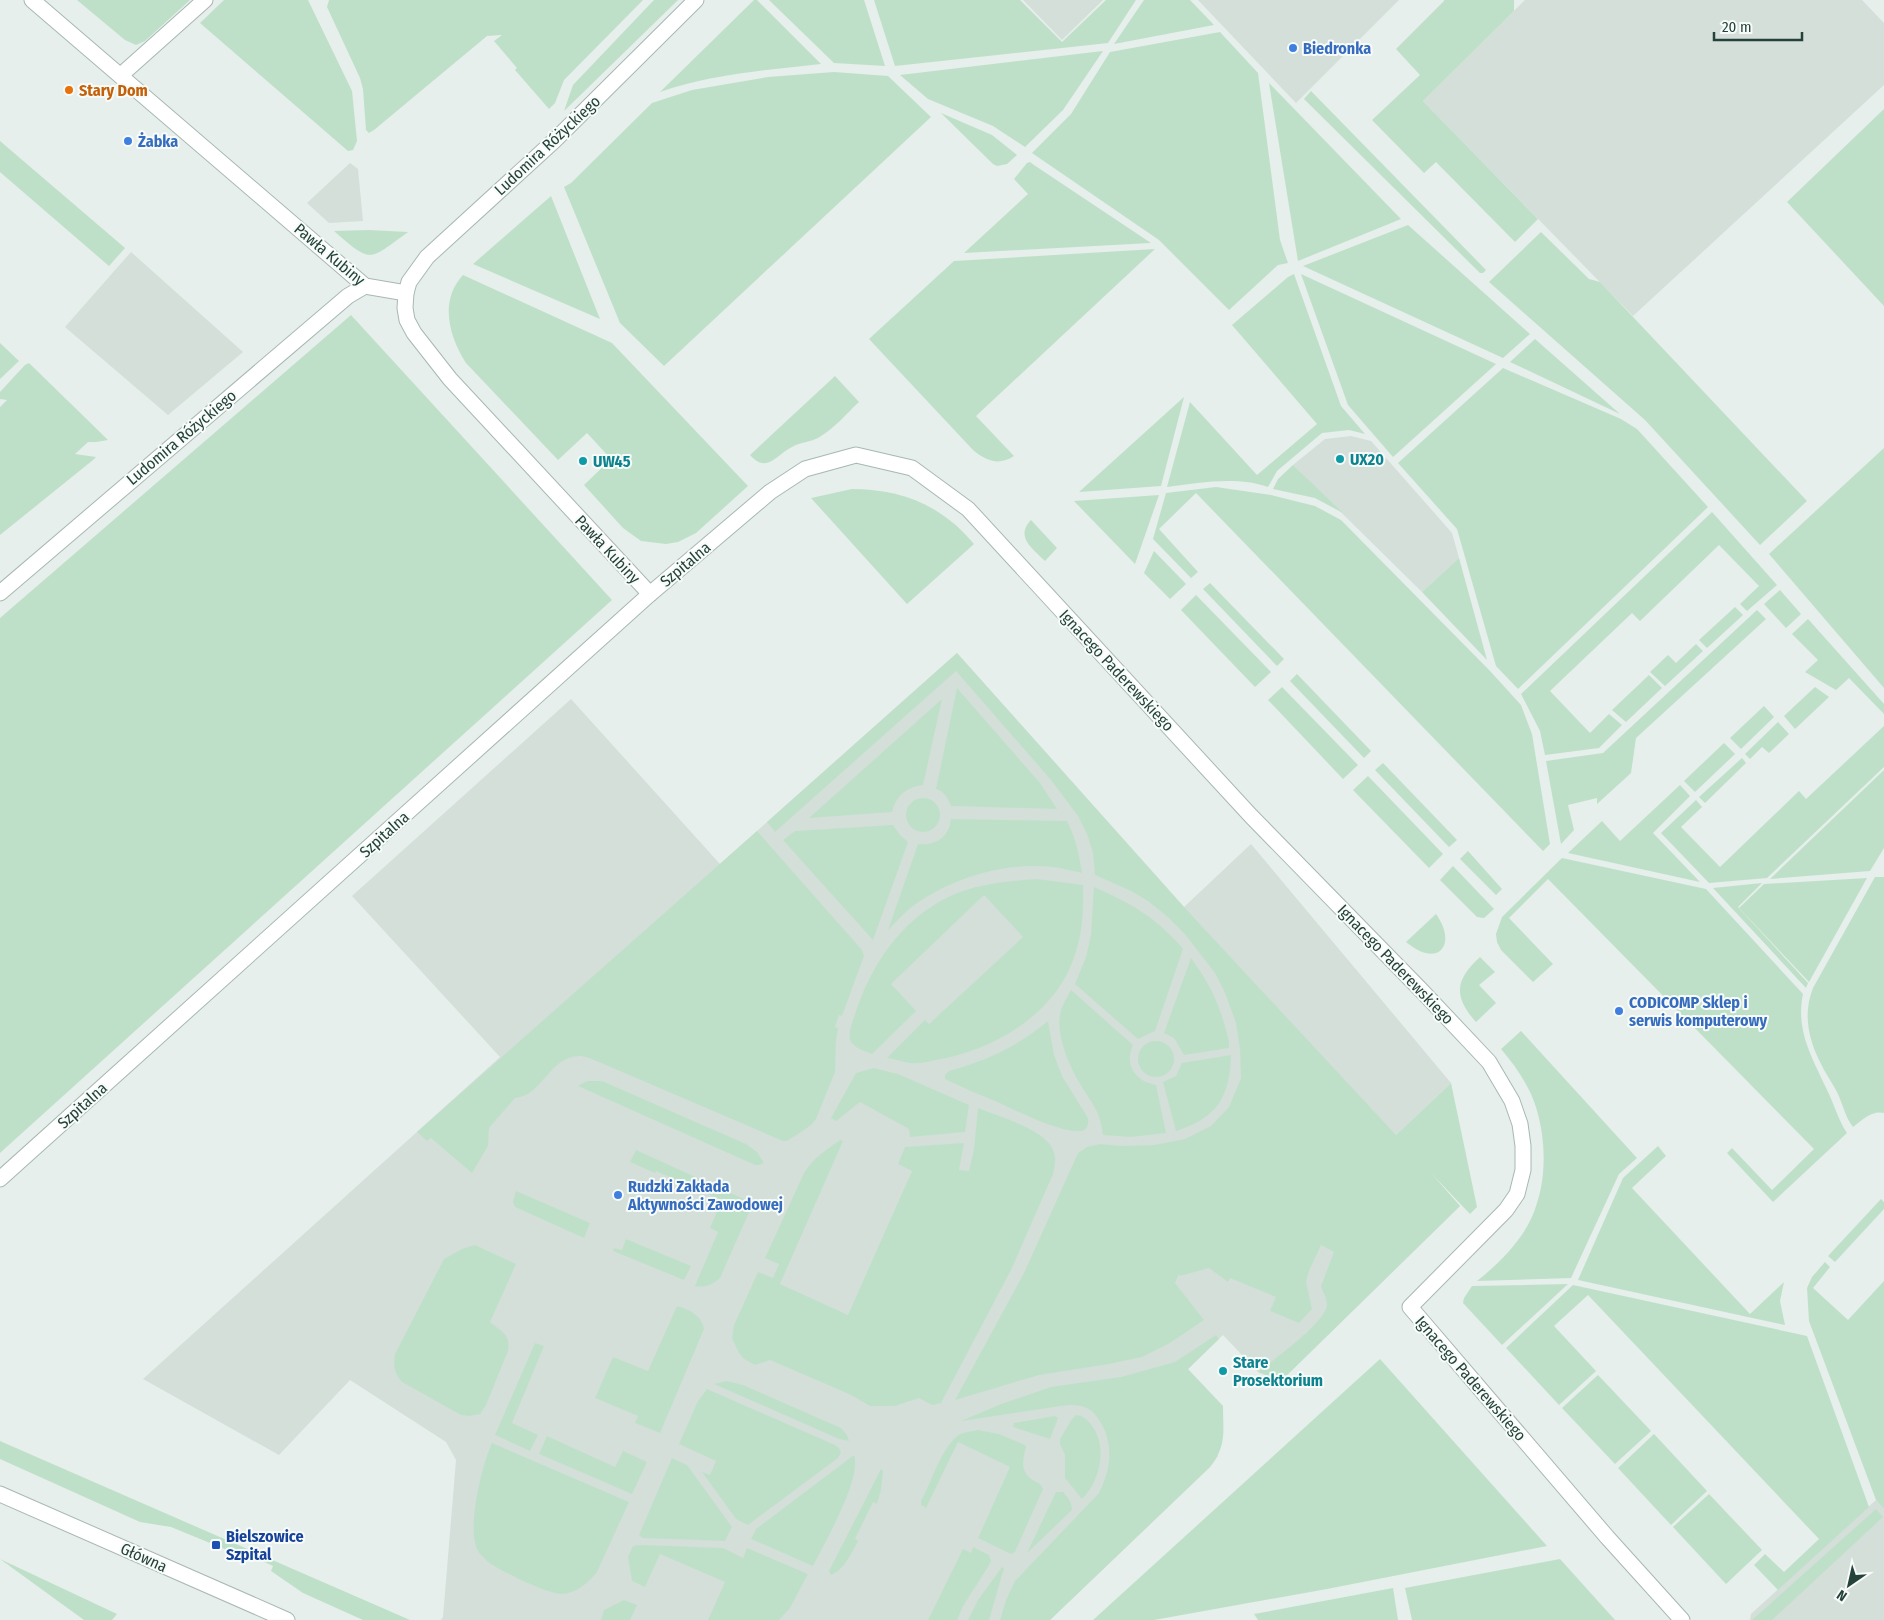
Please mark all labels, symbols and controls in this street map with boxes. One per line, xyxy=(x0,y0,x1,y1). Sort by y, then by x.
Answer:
scale bar xyxy=(1714,10,1802,42)
text: 20 m xyxy=(1722,18,1752,36)
place label: Biedronka xyxy=(1303,39,1371,58)
marker: Biedronka xyxy=(1287,42,1299,54)
place label: Stary Dom xyxy=(79,81,148,100)
marker: Stary Dom xyxy=(63,84,75,96)
street label: Ludomira Różyckiego xyxy=(491,92,604,199)
place label: Żabka xyxy=(138,132,178,151)
marker: Żabka xyxy=(122,135,134,147)
street label: Pawła Kubiny xyxy=(290,219,370,290)
street label: Ludomira Różyckiego xyxy=(123,386,240,489)
place label: UX20 xyxy=(1350,450,1384,469)
place label: UW45 xyxy=(593,452,631,471)
marker: UX20 xyxy=(1334,453,1346,465)
marker: UW45 xyxy=(577,455,589,467)
street label: Pawła Kubiny xyxy=(571,511,645,588)
street label: Szpitalna xyxy=(656,538,715,591)
street label: Ignacego Paderewskiego xyxy=(1055,606,1178,735)
street label: Szpitalna xyxy=(356,807,413,861)
street label: Ignacego Paderewskiego xyxy=(1334,901,1458,1028)
place label: CODICOMP Sklep i serwis komputerowy xyxy=(1629,993,1768,1030)
marker: CODICOMP Sklep i serwis komputerowy xyxy=(1613,1005,1625,1017)
street label: Szpitalna xyxy=(54,1078,111,1132)
place label: Rudzki Zakłada Aktywności Zawodowej xyxy=(627,1177,783,1214)
marker: Rudzki Zakłada Aktywności Zawodowej xyxy=(612,1189,624,1201)
street label: Ignacego Paderewskiego xyxy=(1411,1312,1530,1445)
place label: Stare Prosektorium xyxy=(1233,1353,1323,1390)
marker: Stare Prosektorium xyxy=(1217,1365,1229,1377)
place label: Bielszowice Szpital xyxy=(226,1527,304,1564)
street label: Główna xyxy=(118,1539,170,1576)
marker: Bielszowice Szpital xyxy=(210,1539,222,1551)
north arrow xyxy=(1824,1560,1874,1610)
text: N xyxy=(1834,1586,1850,1605)

